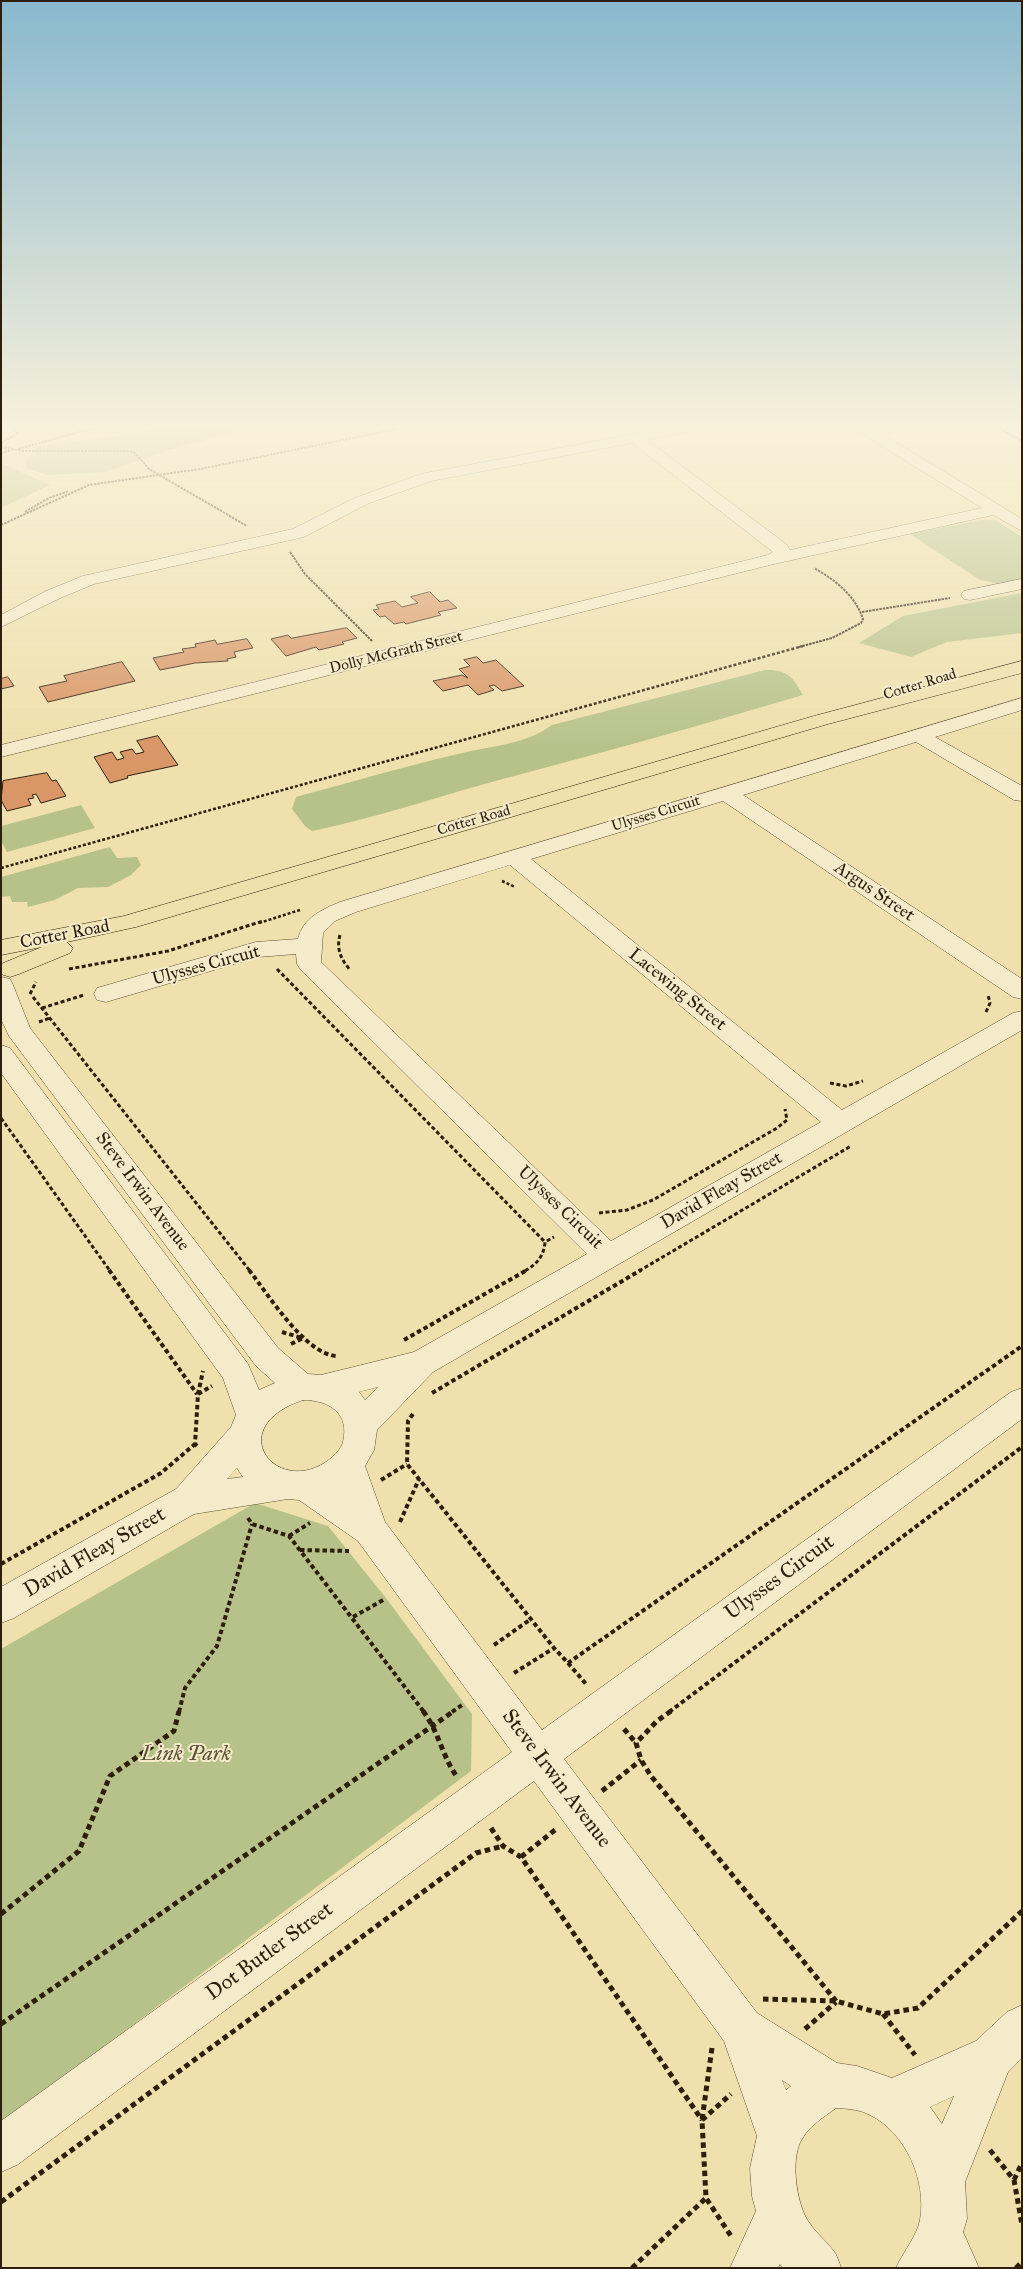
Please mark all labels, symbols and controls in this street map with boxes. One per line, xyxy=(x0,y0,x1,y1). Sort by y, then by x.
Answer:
street label: Dolly McGrath Street xyxy=(328,628,464,678)
street label: Cotter Road xyxy=(881,665,959,705)
street label: Ulysses Circuit xyxy=(609,792,703,836)
street label: Cotter Road xyxy=(435,802,513,840)
street label: Argus Street xyxy=(830,857,918,927)
street label: Cotter Road xyxy=(18,916,112,954)
street label: Ulysses Circuit xyxy=(150,941,262,991)
street label: Lacewing Street xyxy=(624,944,730,1036)
street label: Steve Irwin Avenue xyxy=(90,1128,194,1256)
street label: David Fleay Street xyxy=(657,1147,787,1235)
street label: Ulysses Circuit xyxy=(513,1162,607,1254)
street label: David Fleay Street xyxy=(20,1502,170,1604)
street label: Ulysses Circuit xyxy=(720,1530,840,1626)
street label: Steve Irwin Avenue xyxy=(496,1705,616,1853)
park label: Link Park xyxy=(141,1742,231,1768)
street label: Dot Butler Street xyxy=(202,1898,338,2006)

